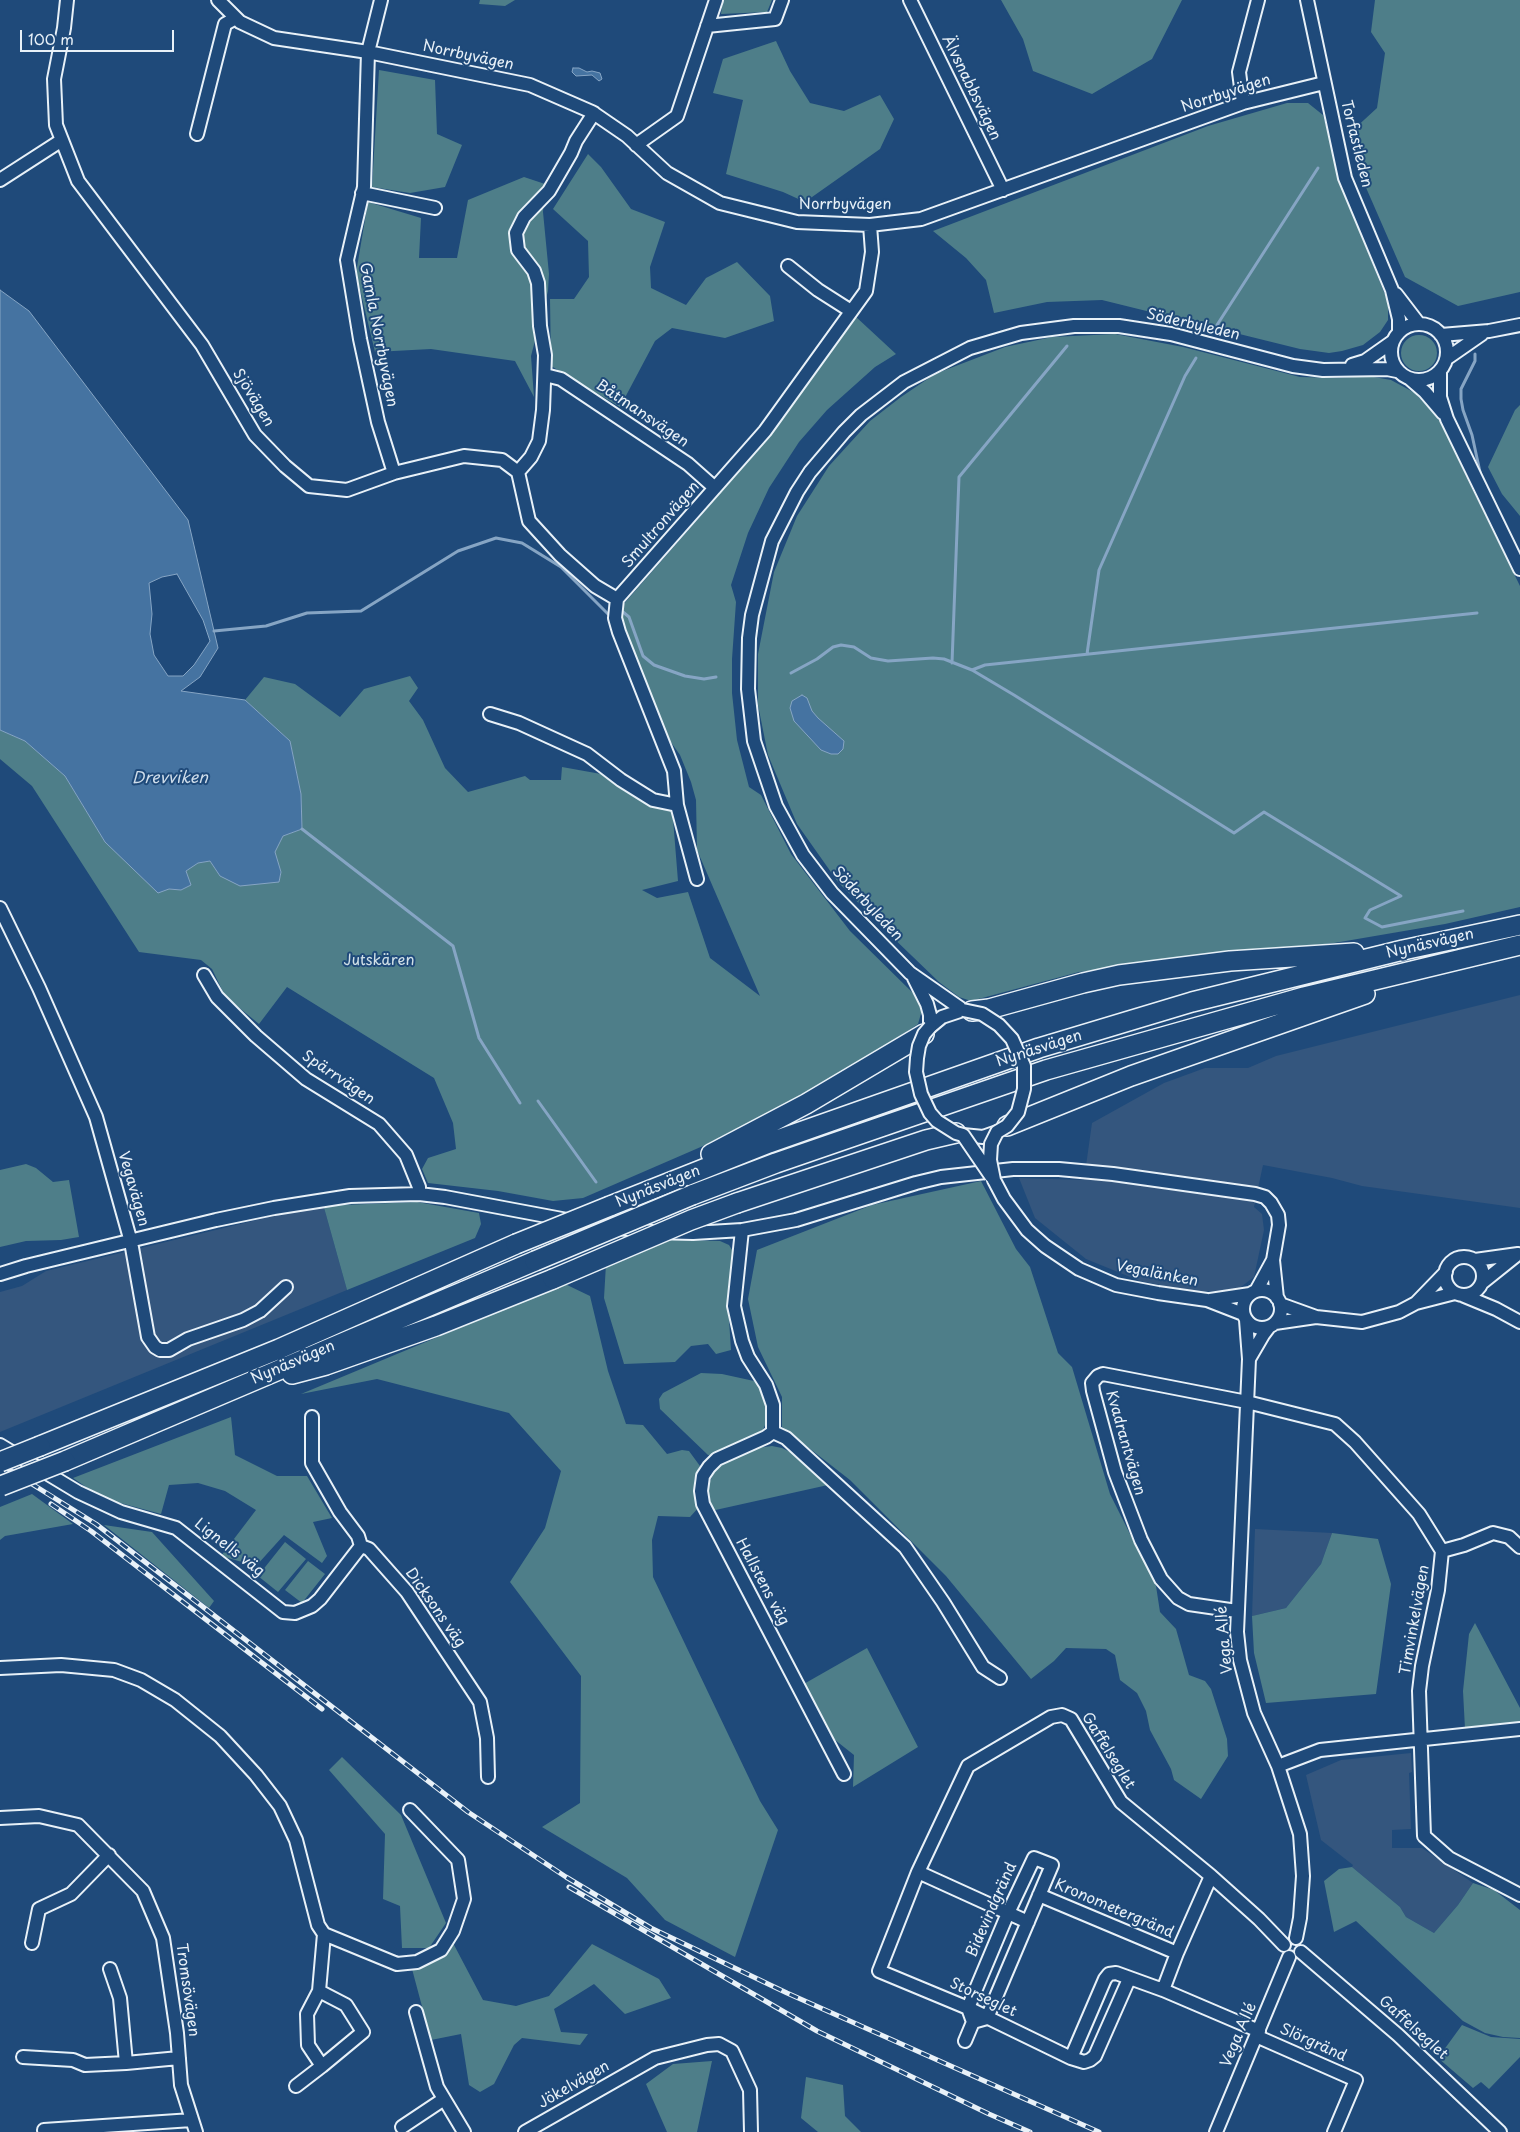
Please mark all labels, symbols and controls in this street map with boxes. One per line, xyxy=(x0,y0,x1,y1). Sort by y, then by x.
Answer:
scale bar xyxy=(22,20,176,52)
text: 100 m xyxy=(28,27,74,50)
street label: Älvsnabbsvägen xyxy=(938,32,1004,144)
street label: Norrbyvägen xyxy=(421,38,515,74)
street label: Norrbyvägen xyxy=(1179,71,1273,117)
street label: Torfastleden xyxy=(1336,99,1376,189)
street label: Norrbyvägen xyxy=(798,196,892,214)
street label: Gamla Norrbyvägen xyxy=(355,261,401,409)
street label: Söderbyleden xyxy=(1144,305,1242,345)
street label: Sjövägen xyxy=(228,366,278,430)
street label: Båtmansvägen xyxy=(592,376,692,452)
street label: Smultronvägen xyxy=(618,478,704,572)
water label: Drevviken xyxy=(132,769,208,789)
street label: Söderbyleden xyxy=(828,863,906,945)
street label: Nynäsvägen xyxy=(1384,925,1476,963)
park label: Jutskären xyxy=(343,952,415,970)
street label: Nynäsvägen xyxy=(994,1027,1084,1071)
street label: Spärrvägen xyxy=(298,1047,378,1109)
street label: Vegavägen xyxy=(114,1150,152,1228)
street label: Nynäsvägen xyxy=(613,1162,703,1212)
street label: Vegalänken xyxy=(1114,1257,1200,1291)
street label: Nynäsvägen xyxy=(248,1337,338,1389)
street label: Kvadrantvägen xyxy=(1101,1388,1149,1498)
street label: Lignells väg xyxy=(190,1515,268,1581)
street label: Hallstens väg xyxy=(731,1535,793,1629)
street label: Timvinkelvägen xyxy=(1396,1564,1434,1676)
street label: Dicksons väg xyxy=(401,1565,469,1651)
street label: Vega Allé xyxy=(1213,1605,1237,1675)
street label: Gaffelseglet xyxy=(1077,1709,1139,1793)
street label: Bidevindgränd xyxy=(963,1860,1021,1960)
street label: Kronometergränd xyxy=(1052,1876,1176,1942)
street label: Tromsövägen xyxy=(172,1942,202,2038)
street label: Storseglet xyxy=(947,1975,1019,2021)
street label: Gaffelseglet xyxy=(1375,1992,1451,2064)
street label: Vega Allé xyxy=(1217,2000,1261,2070)
street label: Slörgränd xyxy=(1277,2020,1349,2066)
street label: Jökelvägen xyxy=(535,2057,613,2113)

